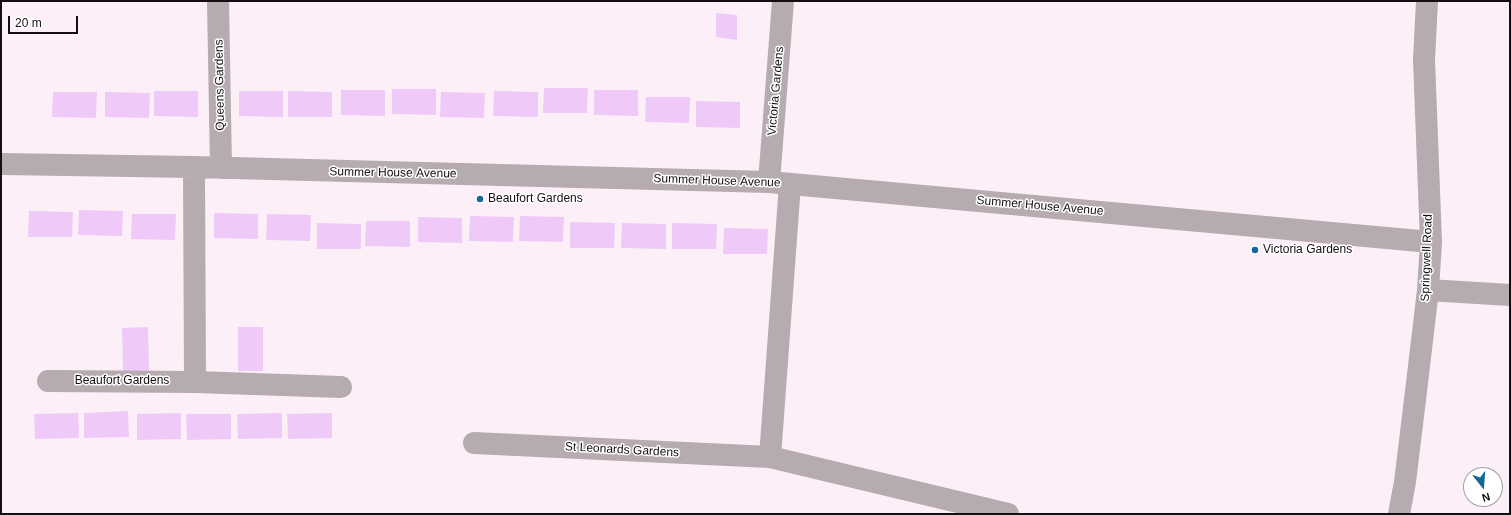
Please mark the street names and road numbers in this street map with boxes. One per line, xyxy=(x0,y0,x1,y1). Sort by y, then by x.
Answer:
street label: Queens Gardens xyxy=(212,39,228,131)
street label: Victoria Gardens xyxy=(765,46,787,136)
street label: Summer House Avenue xyxy=(329,165,457,181)
street label: Summer House Avenue xyxy=(653,172,781,190)
street label: Summer House Avenue xyxy=(976,193,1104,219)
street label: Springwell Road xyxy=(1418,214,1436,302)
street label: Beaufort Gardens xyxy=(75,374,169,388)
street label: St Leonards Gardens xyxy=(565,440,679,460)

